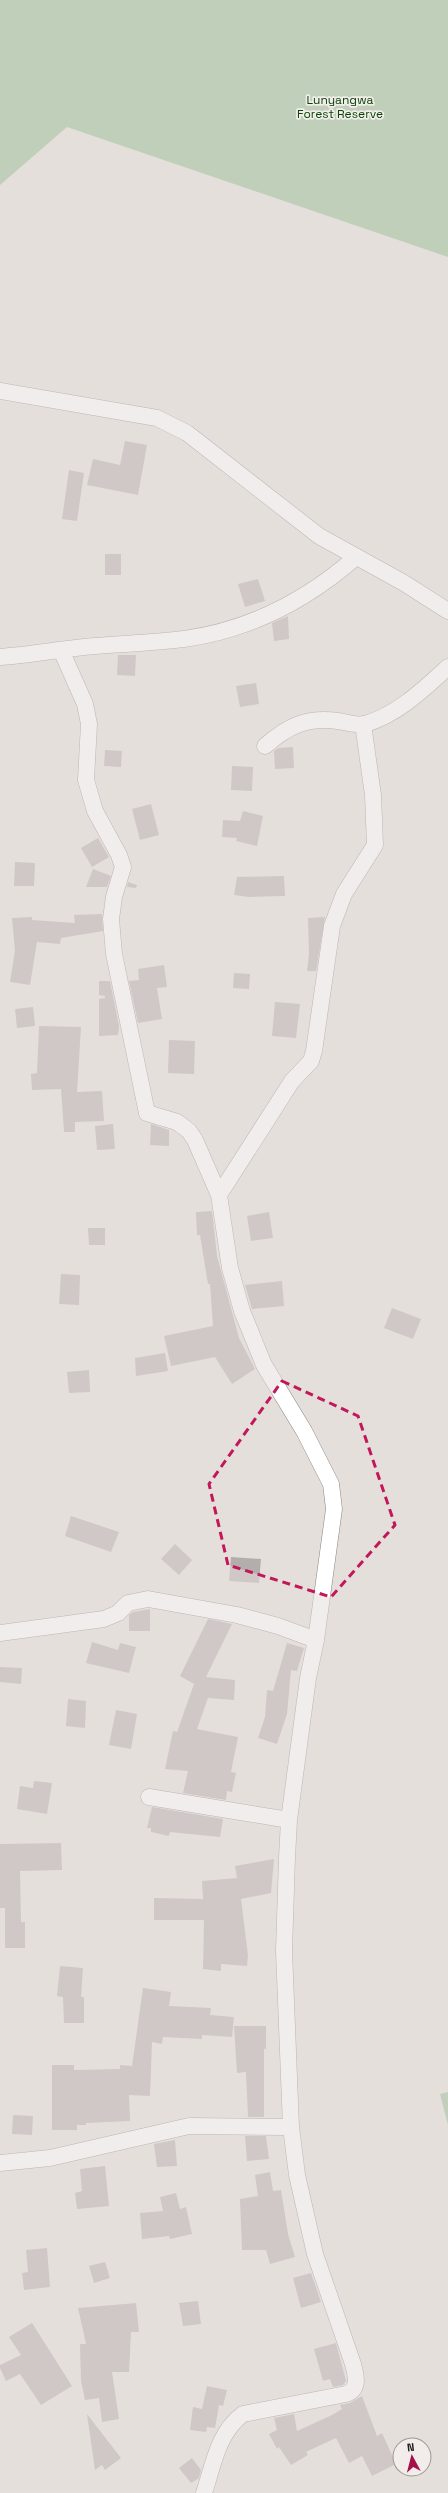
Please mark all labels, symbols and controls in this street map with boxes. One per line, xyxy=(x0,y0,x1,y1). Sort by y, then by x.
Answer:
park label: Lunyangwa Forest Reserve xyxy=(297,92,383,122)
north arrow xyxy=(392,2437,432,2477)
text: N xyxy=(406,2440,415,2454)

